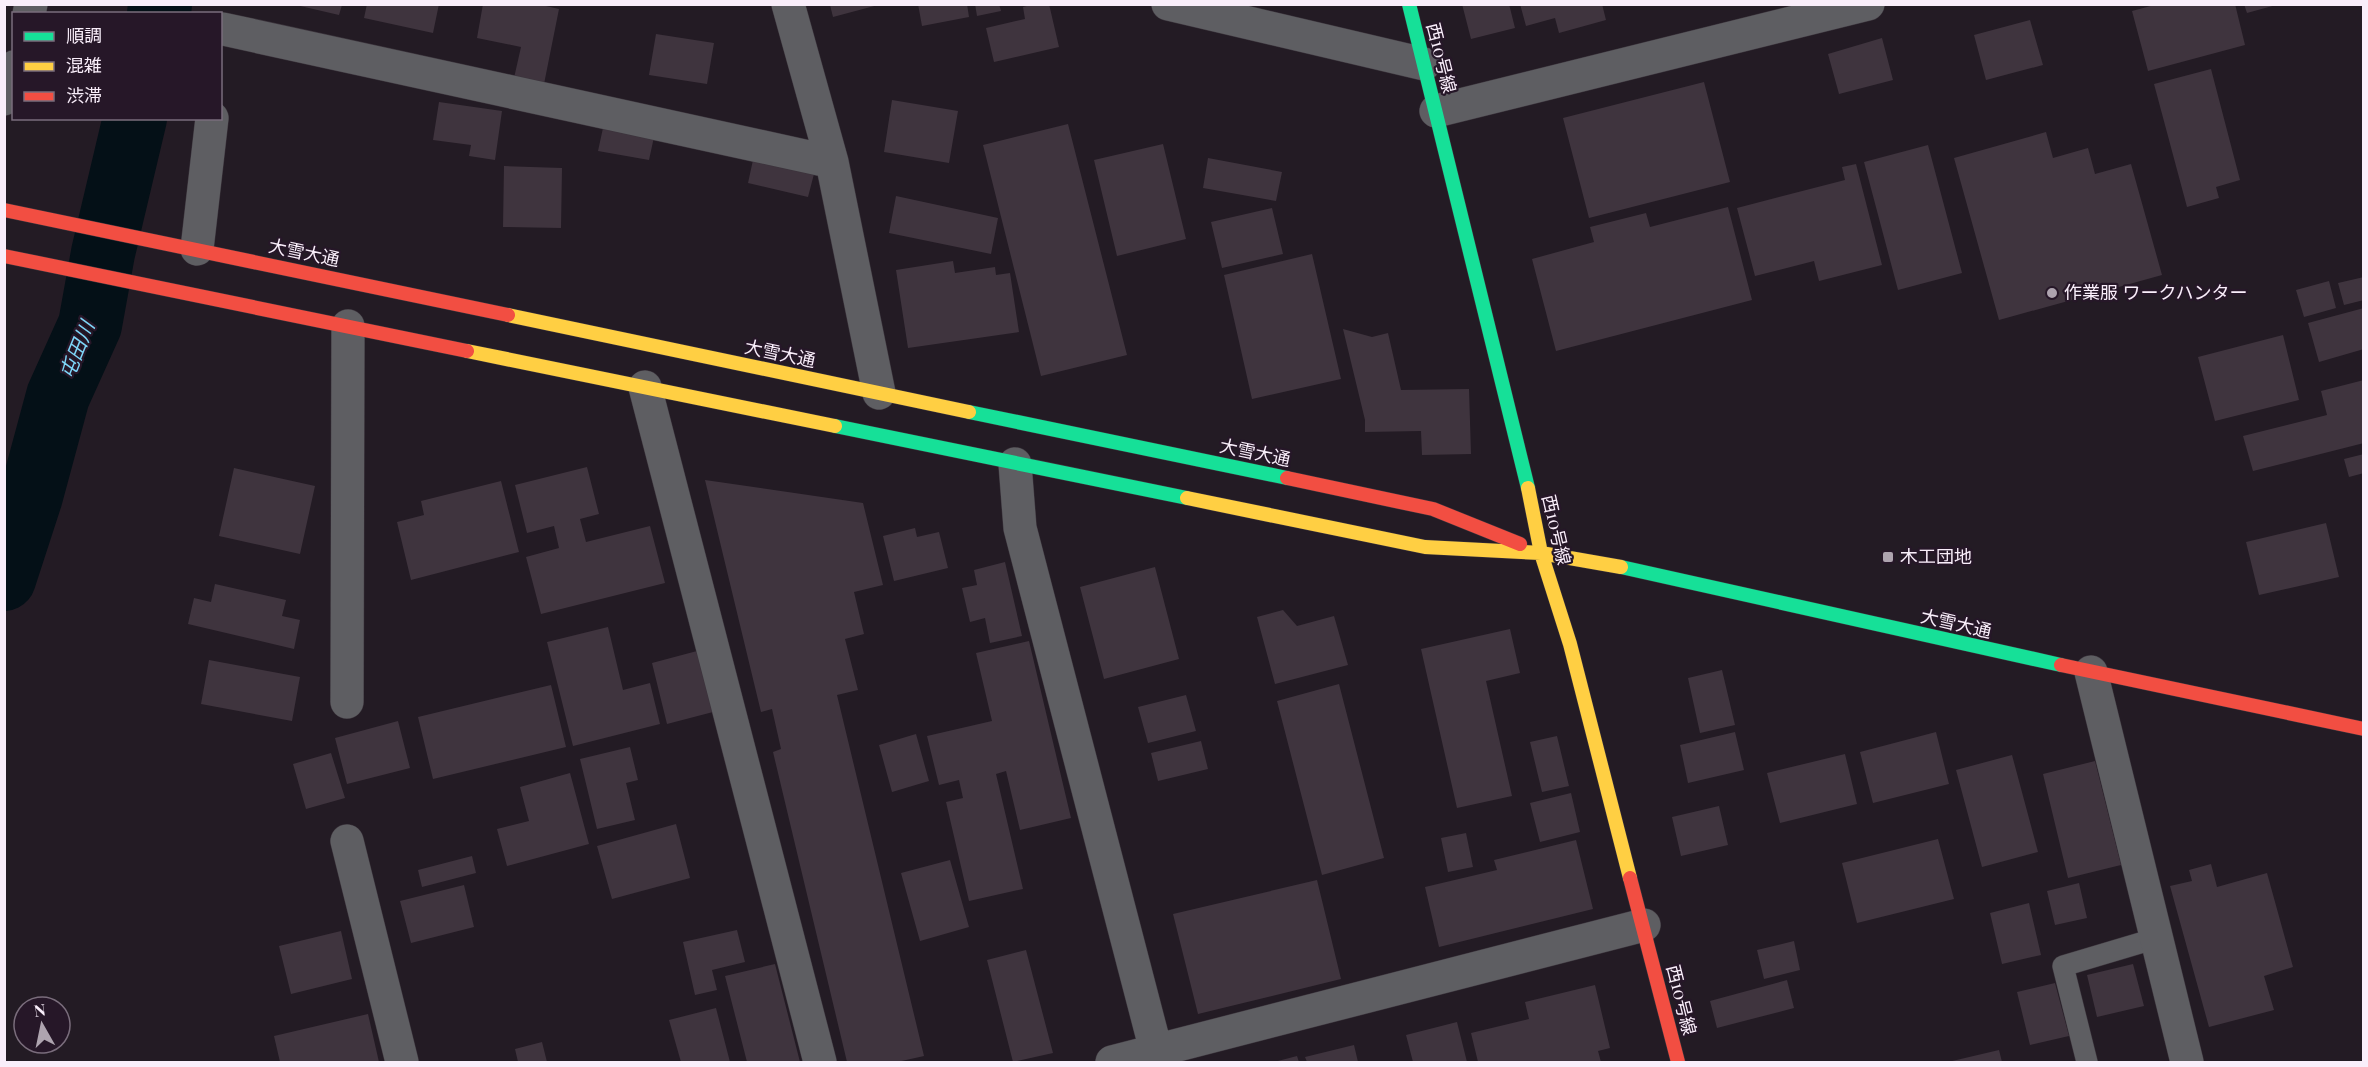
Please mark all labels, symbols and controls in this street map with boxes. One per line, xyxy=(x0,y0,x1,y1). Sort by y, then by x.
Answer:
legend xyxy=(12,12,222,120)
street label: 西10号線 xyxy=(1422,20,1462,95)
text: 順調 xyxy=(66,23,102,47)
text: 混雑 xyxy=(66,53,102,77)
text: 渋滞 xyxy=(66,83,102,107)
street label: 大雪大通 xyxy=(266,233,342,271)
place label: 作業服 ワークハンター xyxy=(2064,280,2248,304)
marker: 作業服 ワークハンター xyxy=(2045,286,2059,300)
water label: 屯田川 xyxy=(52,315,100,382)
street label: 大雪大通 xyxy=(742,334,818,372)
street label: 大雪大通 xyxy=(1217,433,1293,471)
street label: 西10号線 xyxy=(1537,492,1577,567)
place label: 木工団地 xyxy=(1900,544,1972,568)
marker: 木工団地 xyxy=(1881,550,1895,564)
street label: 大雪大通 xyxy=(1918,603,1994,643)
street label: 西10号線 xyxy=(1662,962,1702,1037)
north arrow xyxy=(12,995,72,1055)
text: N xyxy=(32,998,47,1021)

